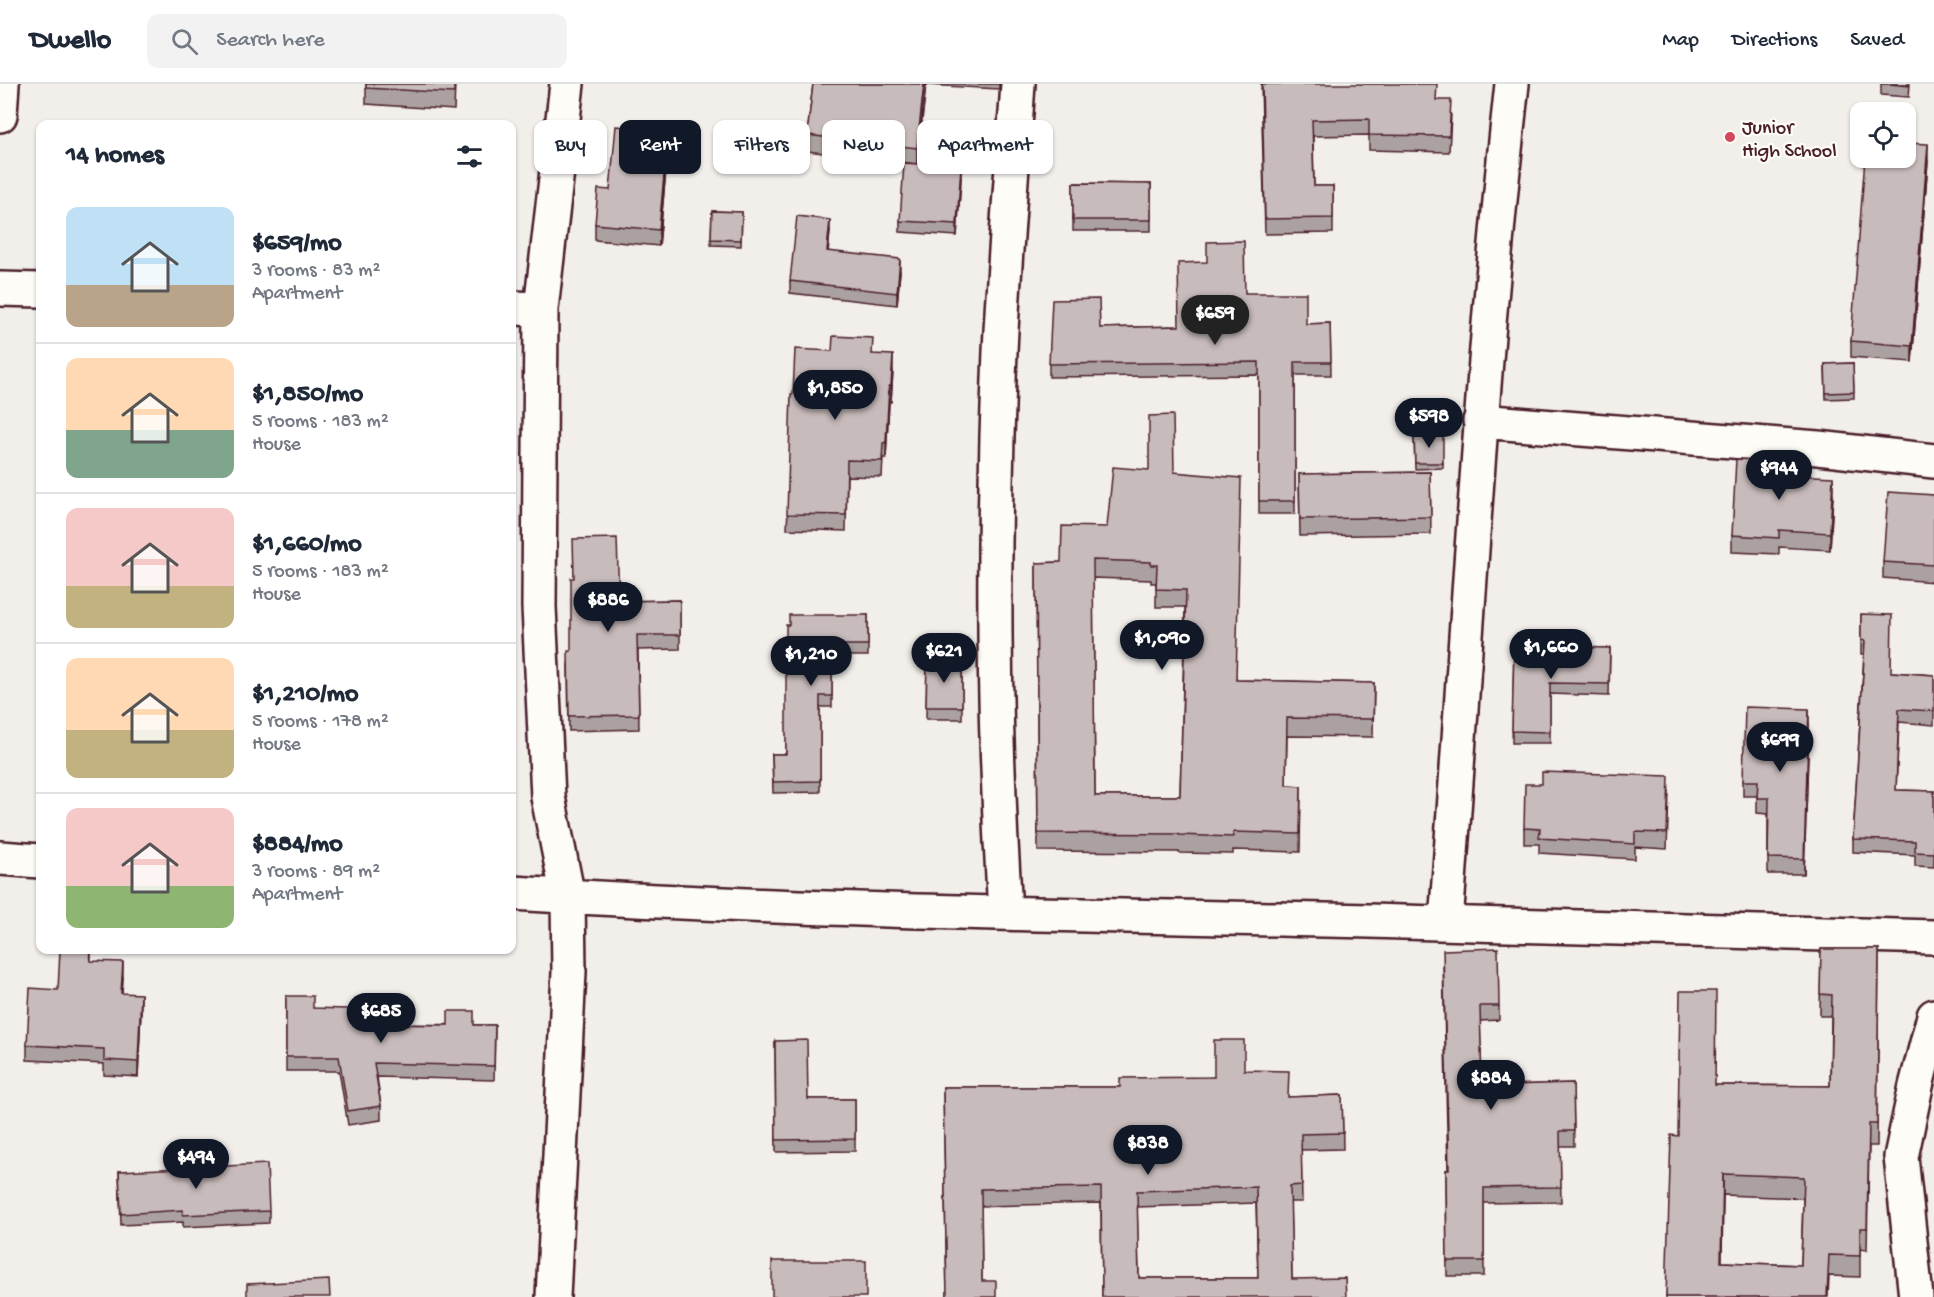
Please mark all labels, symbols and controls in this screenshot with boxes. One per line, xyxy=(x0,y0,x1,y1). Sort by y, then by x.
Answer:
search box xyxy=(147,14,567,68)
text: Dwello xyxy=(30,25,111,58)
icon: search xyxy=(168,25,201,58)
text: Search here xyxy=(216,28,325,54)
text: Map xyxy=(1662,29,1699,54)
text: Directions xyxy=(1732,29,1817,54)
text: Saved xyxy=(1850,29,1904,54)
map controls xyxy=(1850,102,1916,168)
button: locate xyxy=(1850,102,1916,168)
place label: Junior High School xyxy=(1742,118,1837,164)
chip: Buy xyxy=(534,120,607,174)
chip: Rent xyxy=(619,120,701,174)
chip: Filters xyxy=(713,120,810,174)
chip: New xyxy=(822,120,905,174)
chip: Apartment xyxy=(917,120,1053,174)
marker: Junior High School xyxy=(1723,130,1737,144)
icon: filters xyxy=(453,140,486,173)
text: 14 homes xyxy=(66,141,164,172)
text: $659/mo xyxy=(252,229,342,260)
icon: home xyxy=(114,231,186,303)
text: 3 rooms · 83 m² xyxy=(252,260,380,283)
text: Apartment xyxy=(252,283,342,306)
pin: $659 xyxy=(1179,295,1251,346)
text: $659 xyxy=(1195,303,1235,326)
pin: $1,850 xyxy=(786,370,884,421)
text: $1,850 xyxy=(807,378,863,401)
text: $1,850/mo xyxy=(252,380,363,411)
icon: home xyxy=(114,382,186,454)
pin: $598 xyxy=(1393,398,1465,449)
text: $598 xyxy=(1409,406,1449,429)
text: 5 rooms · 183 m² xyxy=(252,411,389,434)
text: House xyxy=(252,434,301,457)
pin: $944 xyxy=(1743,450,1815,501)
text: $944 xyxy=(1760,458,1798,481)
text: $1,660/mo xyxy=(252,530,362,561)
icon: home xyxy=(114,532,186,604)
text: 5 rooms · 183 m² xyxy=(252,561,389,584)
pin: $886 xyxy=(572,582,644,633)
text: House xyxy=(252,584,301,607)
text: $886 xyxy=(587,590,629,613)
pin: $1,090 xyxy=(1113,620,1211,671)
text: $1,090 xyxy=(1134,628,1190,651)
pin: $1,660 xyxy=(1502,629,1600,680)
pin: $621 xyxy=(908,633,980,684)
pin: $1,210 xyxy=(762,636,860,687)
text: $1,660 xyxy=(1524,637,1578,660)
text: $621 xyxy=(925,641,963,664)
text: $1,210 xyxy=(785,644,837,667)
text: $1,210/mo xyxy=(252,680,359,711)
icon: home xyxy=(114,682,186,754)
text: 5 rooms · 178 m² xyxy=(252,711,389,734)
pin: $699 xyxy=(1744,722,1816,773)
text: $699 xyxy=(1760,730,1800,753)
text: House xyxy=(252,734,301,757)
text: $884/mo xyxy=(252,830,343,861)
icon: home xyxy=(114,832,186,904)
text: 3 rooms · 89 m² xyxy=(252,861,380,884)
text: Apartment xyxy=(252,884,342,907)
pin: $685 xyxy=(345,993,417,1044)
text: $685 xyxy=(361,1001,401,1024)
pin: $884 xyxy=(1455,1060,1527,1111)
text: $884 xyxy=(1471,1068,1511,1091)
pin: $838 xyxy=(1112,1125,1184,1176)
text: $838 xyxy=(1127,1133,1169,1156)
pin: $494 xyxy=(160,1139,232,1190)
text: $494 xyxy=(177,1147,215,1170)

